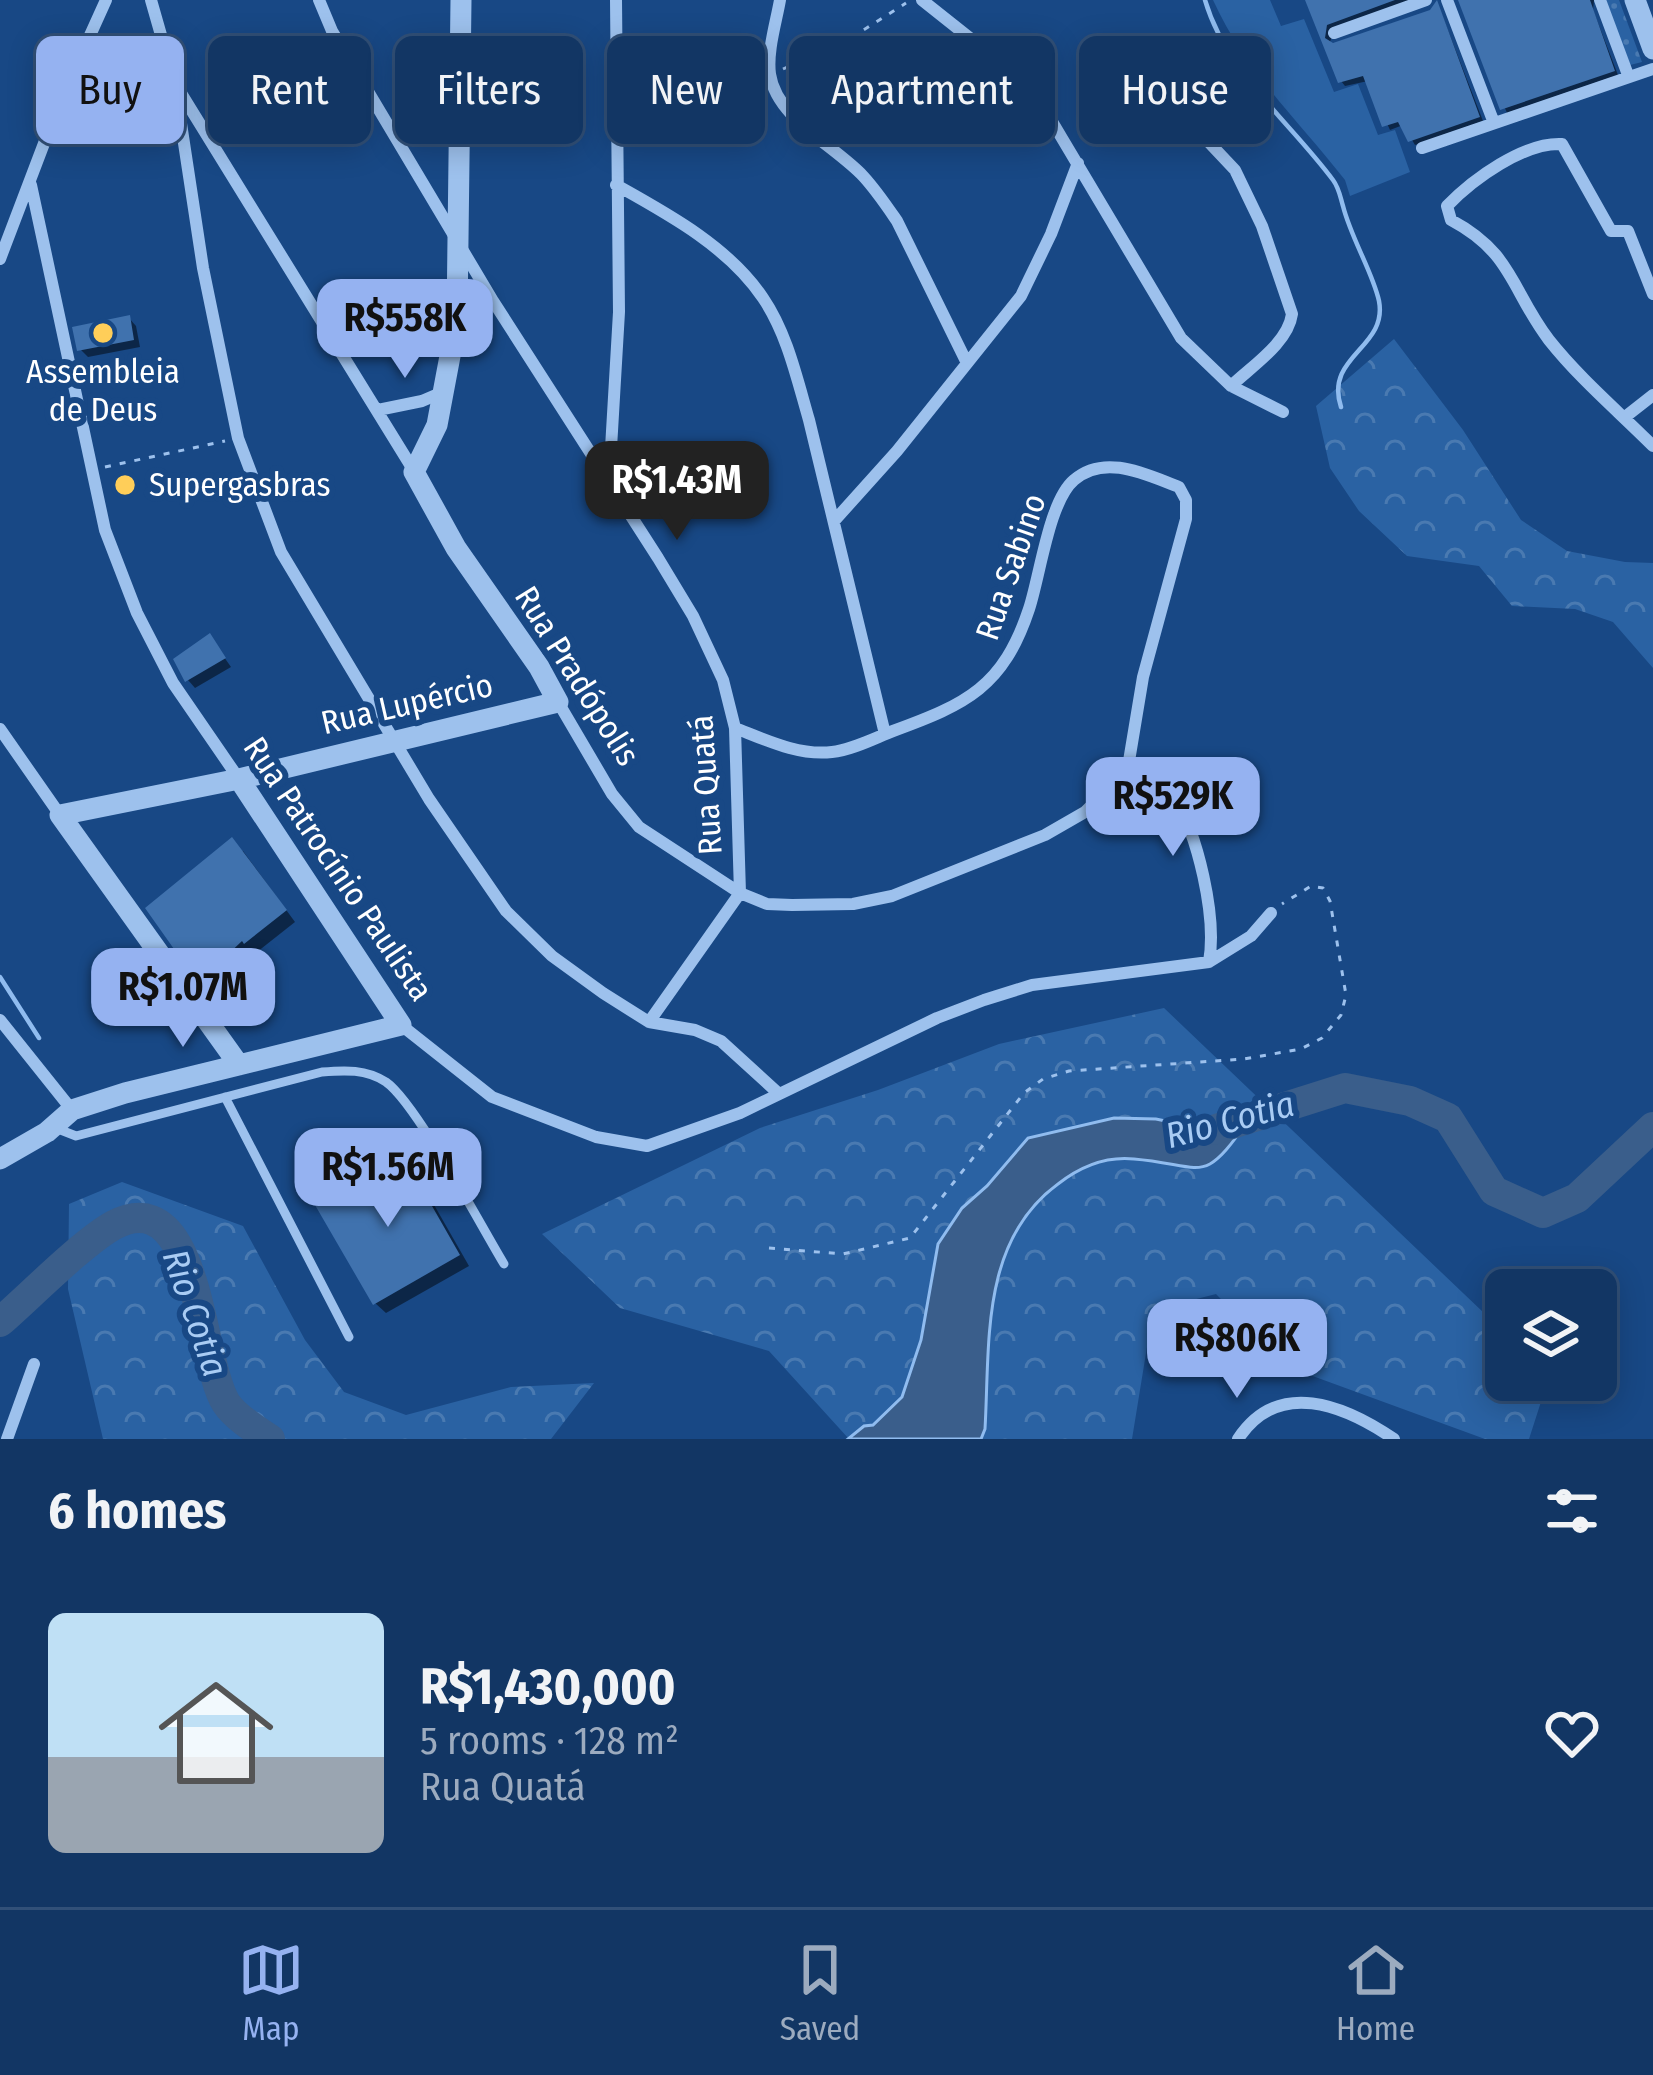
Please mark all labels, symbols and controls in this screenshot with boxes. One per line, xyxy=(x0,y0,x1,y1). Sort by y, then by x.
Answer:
chip: Buy xyxy=(36,36,184,144)
chip: Rent xyxy=(208,36,371,144)
chip: Filters xyxy=(395,36,583,144)
chip: New xyxy=(607,36,765,144)
chip: Apartment xyxy=(789,36,1055,144)
chip: House xyxy=(1079,36,1271,144)
pin: R$558K xyxy=(307,279,503,381)
text: R$558K xyxy=(344,295,466,341)
marker: Assembleia de Deus xyxy=(90,320,116,346)
place label: Assembleia de Deus xyxy=(26,352,180,430)
pin: R$1.43M xyxy=(566,441,788,543)
text: R$1.43M xyxy=(612,457,742,503)
place label: Supergasbras xyxy=(149,465,331,505)
marker: Supergasbras xyxy=(112,472,138,498)
street label: Rua Sabino xyxy=(967,488,1055,646)
street label: Rua Pradópolis xyxy=(506,579,648,773)
street label: Rua Lupércio xyxy=(317,665,497,743)
street label: Rua Quatá xyxy=(681,714,731,856)
street label: Rua Patrocínio Paulista xyxy=(235,729,441,1009)
pin: R$529K xyxy=(1075,757,1271,859)
text: R$529K xyxy=(1113,773,1233,819)
pin: R$1.07M xyxy=(72,948,294,1050)
text: R$1.07M xyxy=(118,964,248,1010)
water label: Rio Cotia xyxy=(1161,1082,1299,1158)
pin: R$1.56M xyxy=(277,1128,499,1230)
text: R$1.56M xyxy=(321,1144,455,1190)
water label: Rio Cotia xyxy=(153,1244,237,1382)
map controls xyxy=(1485,1269,1617,1401)
button: layers xyxy=(1485,1269,1617,1401)
pin: R$806K xyxy=(1139,1299,1335,1401)
text: R$806K xyxy=(1174,1315,1300,1361)
icon: filters xyxy=(1539,1478,1605,1544)
text: 6 homes xyxy=(48,1480,226,1542)
text: R$1,430,000 xyxy=(420,1656,676,1718)
icon: home xyxy=(144,1661,288,1805)
icon: heart xyxy=(1539,1700,1605,1766)
text: 5 rooms · 128 m² xyxy=(420,1718,679,1764)
text: Rua Quatá xyxy=(420,1764,586,1810)
tab: Map xyxy=(238,1937,304,2049)
tab: Saved xyxy=(780,1937,860,2049)
tab: Home xyxy=(1336,1937,1415,2049)

